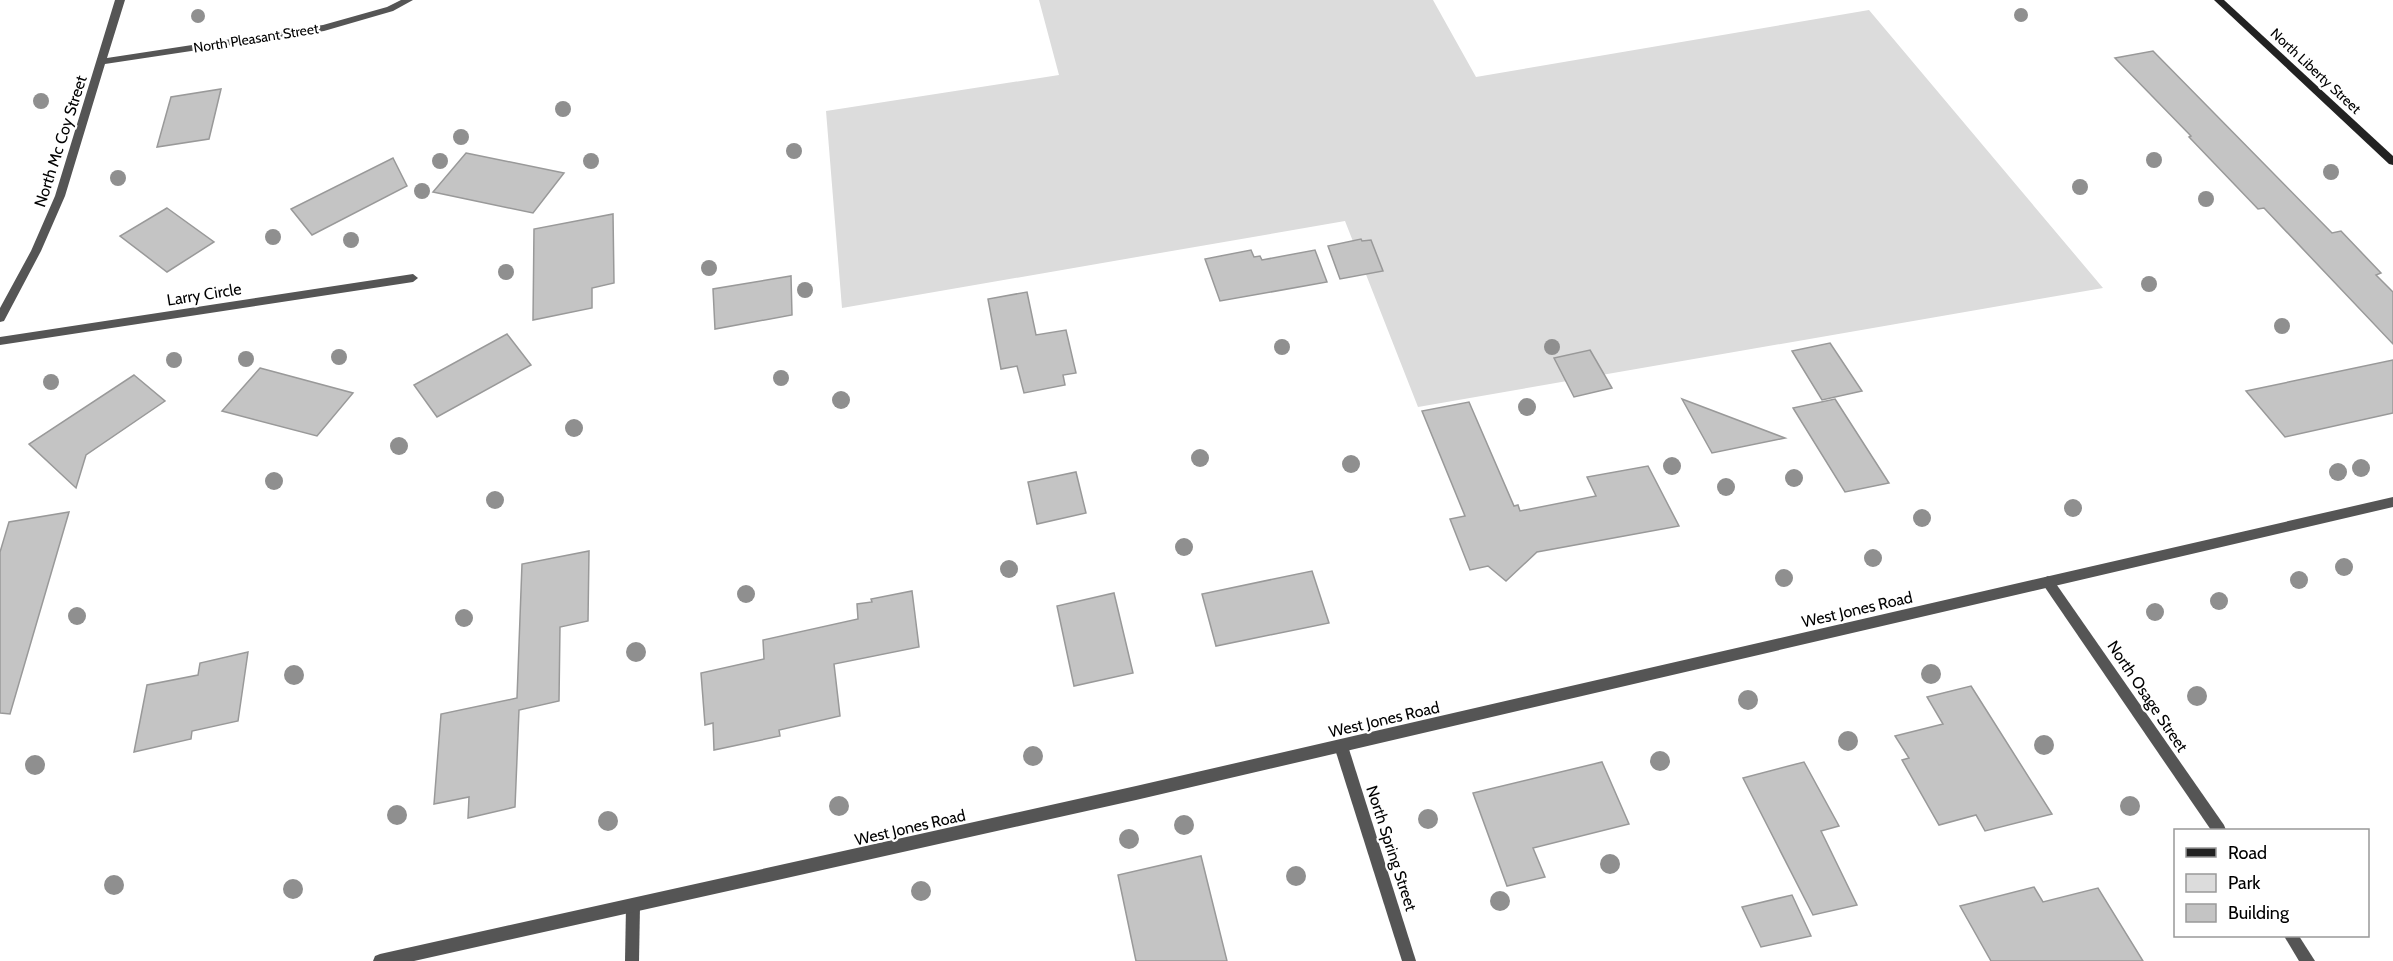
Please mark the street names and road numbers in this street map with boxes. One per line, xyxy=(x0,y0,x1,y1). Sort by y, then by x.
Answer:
street label: North Pleasant Street xyxy=(192,19,320,57)
street label: North Liberty Street xyxy=(2267,24,2365,118)
street label: North Mc Coy Street xyxy=(30,72,91,209)
street label: Larry Circle xyxy=(165,279,243,310)
street label: West Jones Road xyxy=(1800,588,1914,631)
street label: North Osage Street xyxy=(2103,637,2192,756)
street label: West Jones Road xyxy=(1327,698,1441,741)
street label: North Spring Street xyxy=(1362,783,1421,914)
street label: West Jones Road xyxy=(853,806,967,849)

